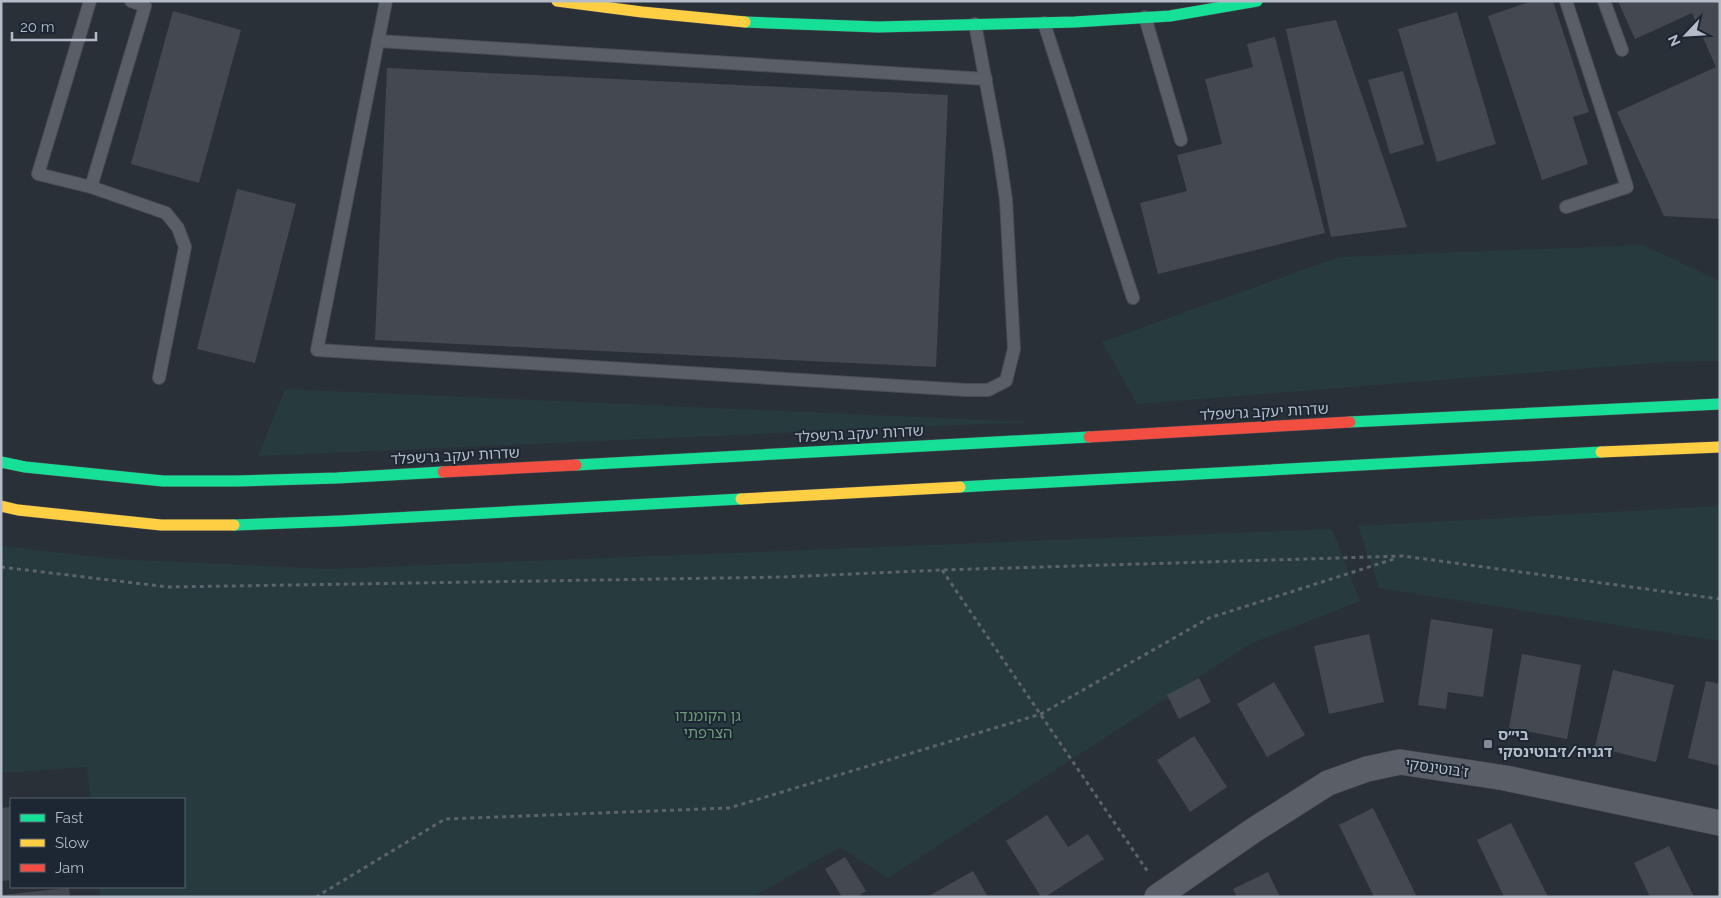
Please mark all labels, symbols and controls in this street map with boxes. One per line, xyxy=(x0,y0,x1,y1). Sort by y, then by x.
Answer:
scale bar xyxy=(12,10,96,42)
north arrow xyxy=(1661,10,1711,60)
text: 20 m xyxy=(20,18,55,36)
text: N xyxy=(1665,32,1684,49)
street label: שדרות יעקב גרשפלד xyxy=(1199,400,1329,424)
street label: שדרות יעקב גרשפלד xyxy=(794,422,924,446)
street label: שדרות יעקב גרשפלד xyxy=(390,444,520,468)
park label: גן הקומנדו הצרפתי xyxy=(675,707,741,742)
place label: בי״ס דגניה/ז׳בוטינסקי xyxy=(1498,726,1613,761)
marker: בי״ס דגניה/ז׳בוטינסקי xyxy=(1482,738,1494,750)
street label: ז'בוטינסקי xyxy=(1404,755,1470,781)
legend xyxy=(10,798,185,888)
text: Fast xyxy=(55,809,83,827)
text: Slow xyxy=(55,834,89,852)
text: Jam xyxy=(55,859,84,877)

